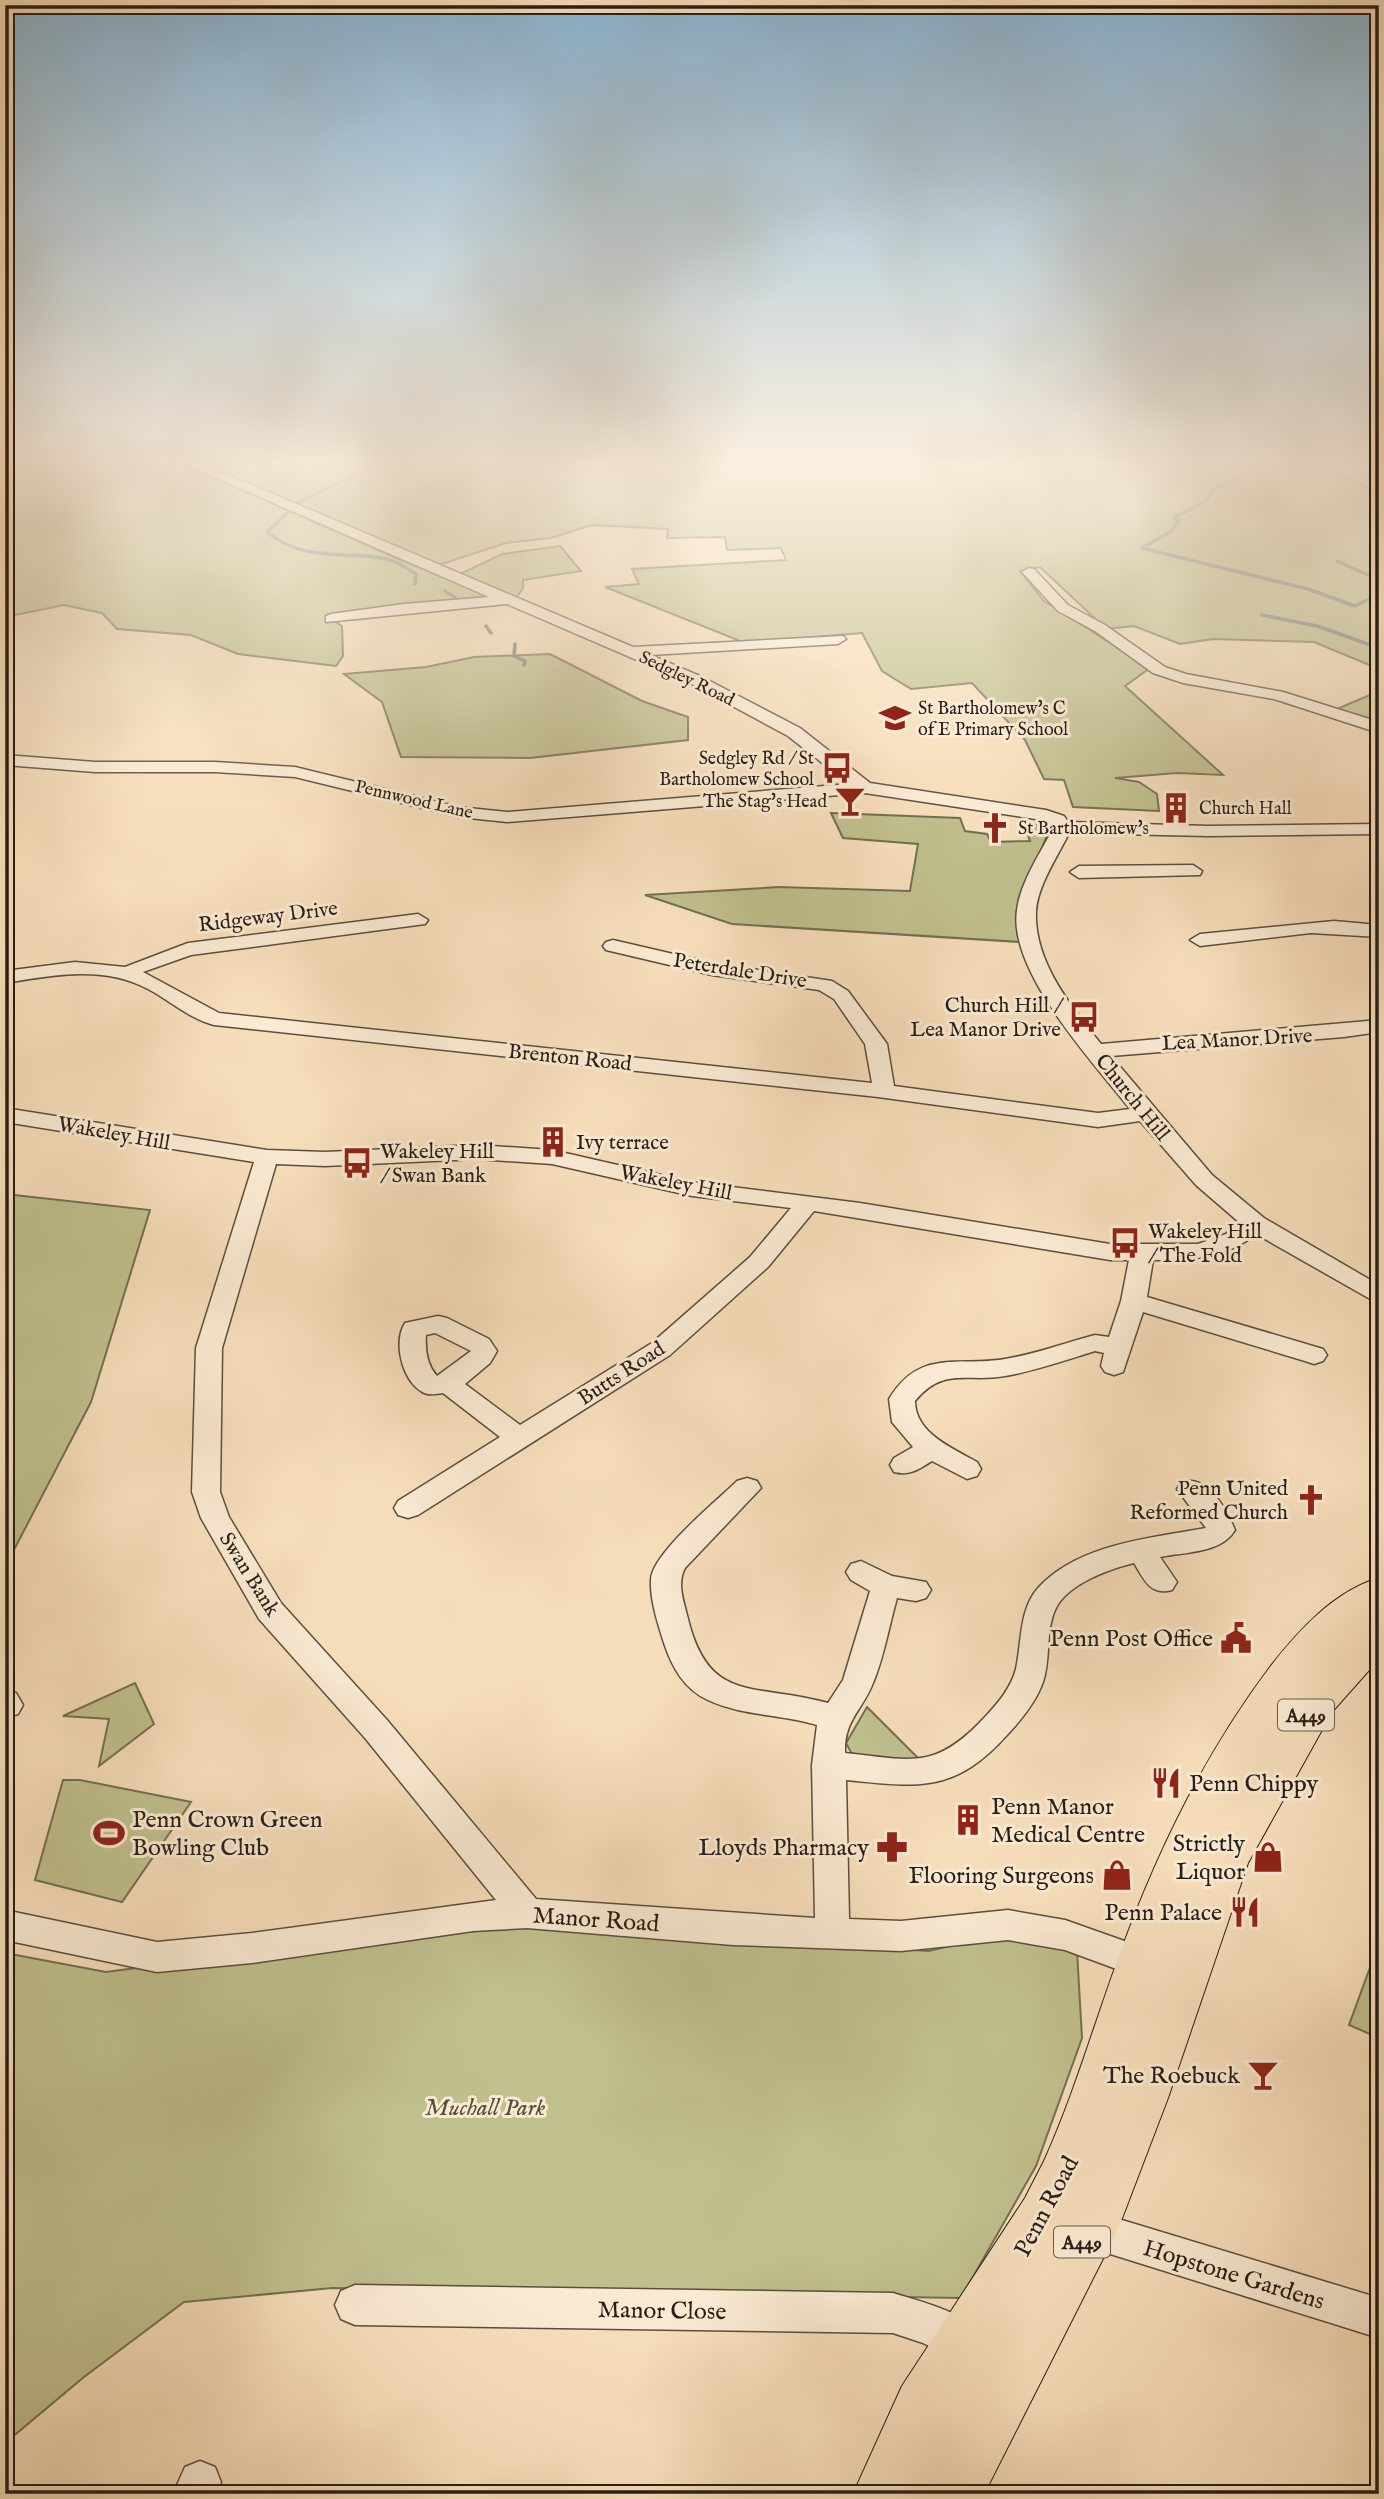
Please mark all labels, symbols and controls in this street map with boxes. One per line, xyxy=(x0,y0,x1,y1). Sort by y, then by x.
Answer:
street label: Sedgley Road xyxy=(635,646,738,713)
place label: St Bartholomew's C of E Primary School xyxy=(918,698,1068,742)
school or university icon: St Bartholomew's C of E Primary School xyxy=(878,701,912,735)
place label: Sedgley Rd / St Bartholomew School xyxy=(659,748,814,792)
bus stop icon: Sedgley Rd / St Bartholomew School xyxy=(820,751,854,785)
street label: Pennwood Lane xyxy=(352,776,475,825)
bar icon: The Stag's Head xyxy=(833,784,867,818)
place label: The Stag's Head xyxy=(703,791,827,814)
building icon: Church Hall xyxy=(1159,791,1193,825)
place label: Church Hall xyxy=(1199,798,1292,821)
church icon: St Bartholomew's xyxy=(978,811,1012,845)
place label: St Bartholomew's xyxy=(1018,818,1149,841)
street label: Ridgeway Drive xyxy=(197,896,340,939)
street label: Peterdale Drive xyxy=(671,948,809,995)
place label: Church Hill / Lea Manor Drive xyxy=(910,993,1065,1044)
bus stop icon: Church Hill / Lea Manor Drive xyxy=(1067,1000,1101,1034)
street label: Lea Manor Drive xyxy=(1161,1023,1313,1058)
street label: Brenton Road xyxy=(507,1039,634,1078)
street label: Church Hill xyxy=(1088,1049,1175,1147)
street label: Wakeley Hill xyxy=(55,1111,172,1158)
building icon: Ivy terrace xyxy=(536,1125,570,1159)
place label: Ivy terrace xyxy=(576,1130,669,1157)
place label: Wakeley Hill / Swan Bank xyxy=(380,1139,494,1190)
bus stop icon: Wakeley Hill / Swan Bank xyxy=(340,1146,374,1180)
street label: Wakeley Hill xyxy=(617,1159,734,1208)
place label: Wakeley Hill / The Fold xyxy=(1148,1219,1262,1270)
bus stop icon: Wakeley Hill / The Fold xyxy=(1108,1226,1142,1260)
street label: Butts Road xyxy=(573,1336,671,1412)
place label: Penn United Reformed Church xyxy=(1130,1476,1289,1527)
church icon: Penn United Reformed Church xyxy=(1294,1483,1328,1517)
street label: Swan Bank xyxy=(212,1528,286,1623)
public building icon: Penn Post Office xyxy=(1219,1621,1253,1655)
place label: Penn Post Office xyxy=(1049,1624,1213,1655)
road number: A449 xyxy=(1278,1700,1334,1730)
restaurant icon: Penn Chippy xyxy=(1149,1766,1183,1800)
place label: Penn Chippy xyxy=(1189,1769,1318,1800)
place label: Penn Manor Medical Centre xyxy=(991,1792,1145,1851)
building icon: Penn Manor Medical Centre xyxy=(951,1803,985,1837)
place label: Penn Crown Green Bowling Club xyxy=(132,1805,323,1864)
sports icon: Penn Crown Green Bowling Club xyxy=(92,1816,126,1850)
place label: Strictly Liquor xyxy=(1173,1829,1245,1888)
pharmacy icon: Lloyds Pharmacy xyxy=(875,1830,909,1864)
place label: Lloyds Pharmacy xyxy=(698,1833,869,1864)
shop icon: Strictly Liquor xyxy=(1251,1840,1285,1874)
shop icon: Flooring Surgeons xyxy=(1100,1858,1134,1892)
place label: Flooring Surgeons xyxy=(909,1861,1094,1892)
restaurant icon: Penn Palace xyxy=(1228,1895,1262,1929)
place label: Penn Palace xyxy=(1104,1898,1222,1929)
street label: Manor Road xyxy=(532,1901,660,1940)
bar icon: The Roebuck xyxy=(1246,2058,1280,2092)
place label: The Roebuck xyxy=(1103,2061,1240,2092)
park label: Muchall Park xyxy=(425,2093,546,2124)
street label: Penn Road xyxy=(1008,2151,1087,2262)
road number: A449 xyxy=(1054,2226,1110,2258)
street label: Hopstone Gardens xyxy=(1139,2233,1328,2318)
street label: Manor Close xyxy=(597,2295,727,2328)

